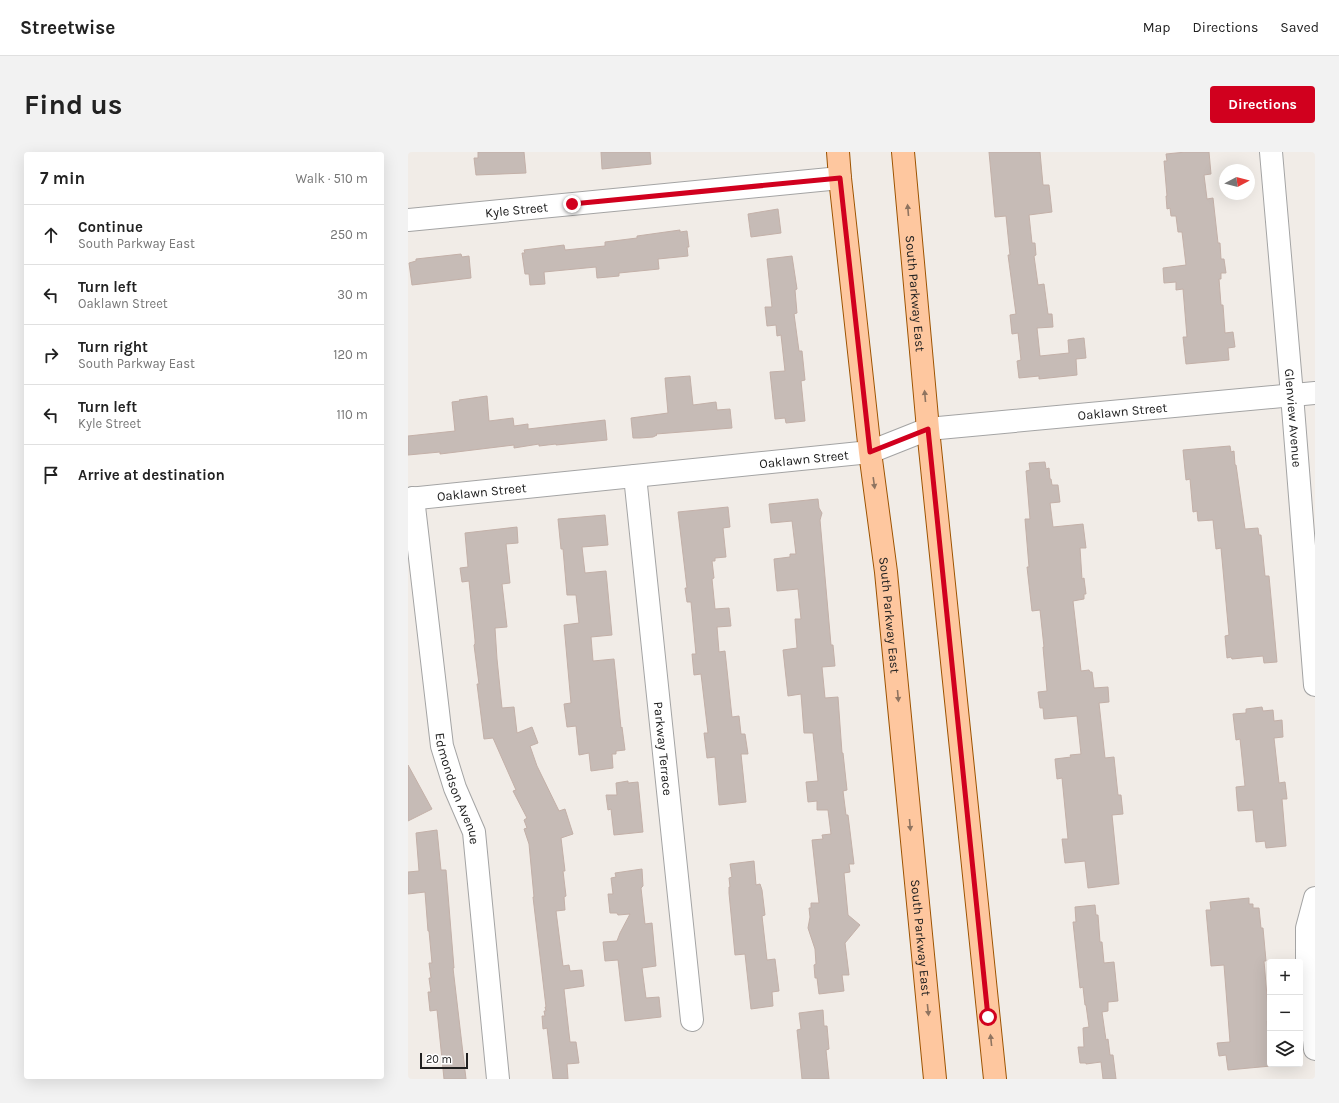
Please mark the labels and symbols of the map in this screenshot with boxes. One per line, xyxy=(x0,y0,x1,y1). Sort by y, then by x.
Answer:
north arrow xyxy=(1219,164,1255,200)
route end xyxy=(563,195,581,213)
street label: Kyle Street xyxy=(484,199,549,220)
one-way arrow xyxy=(905,204,911,216)
street label: South Parkway East xyxy=(903,234,929,353)
street label: Glenview Avenue xyxy=(1282,368,1305,468)
one-way arrow xyxy=(922,390,929,402)
street label: Oaklawn Street xyxy=(1077,399,1168,423)
street label: Oaklawn Street xyxy=(759,447,849,471)
one-way arrow xyxy=(871,477,877,489)
street label: Oaklawn Street xyxy=(436,479,527,504)
street label: South Parkway East xyxy=(877,556,903,674)
one-way arrow xyxy=(895,690,901,702)
street label: Parkway Terrace xyxy=(651,701,676,797)
street label: Edmondson Avenue xyxy=(433,732,483,845)
one-way arrow xyxy=(907,819,913,831)
street label: South Parkway East xyxy=(908,879,934,997)
one-way arrow xyxy=(925,1004,931,1016)
route start xyxy=(979,1008,997,1026)
one-way arrow xyxy=(988,1034,994,1046)
scale bar xyxy=(420,1051,468,1070)

